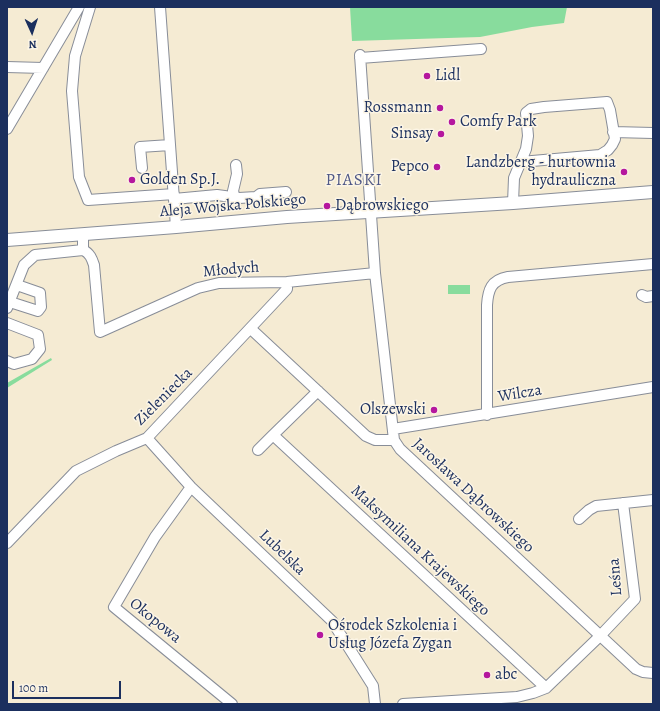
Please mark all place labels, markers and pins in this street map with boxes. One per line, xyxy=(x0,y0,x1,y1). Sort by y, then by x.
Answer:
place label: Lidl xyxy=(435,66,460,86)
marker: Lidl xyxy=(422,71,432,81)
place label: Rossmann xyxy=(364,98,432,118)
marker: Rossmann xyxy=(435,103,445,113)
place label: Comfy Park xyxy=(460,112,537,132)
marker: Comfy Park xyxy=(447,117,457,127)
place label: Sinsay xyxy=(391,124,433,144)
marker: Sinsay xyxy=(436,129,446,139)
place label: Landzberg - hurtownia hydrauliczna xyxy=(466,153,616,191)
place label: Pepco xyxy=(391,157,429,177)
marker: Pepco xyxy=(432,162,442,172)
marker: Landzberg - hurtownia hydrauliczna xyxy=(619,167,629,177)
place label: Golden Sp.J. xyxy=(140,170,220,190)
marker: Golden Sp.J. xyxy=(127,175,137,185)
place label: Dąbrowskiego xyxy=(335,196,429,216)
marker: Dąbrowskiego xyxy=(322,201,332,211)
place label: Olszewski xyxy=(360,400,426,420)
marker: Olszewski xyxy=(429,405,439,415)
place label: Ośrodek Szkolenia i Usług Józefa Zygan xyxy=(328,616,457,654)
marker: Ośrodek Szkolenia i Usług Józefa Zygan xyxy=(315,630,325,640)
place label: abc xyxy=(495,665,517,685)
marker: abc xyxy=(482,670,492,680)

